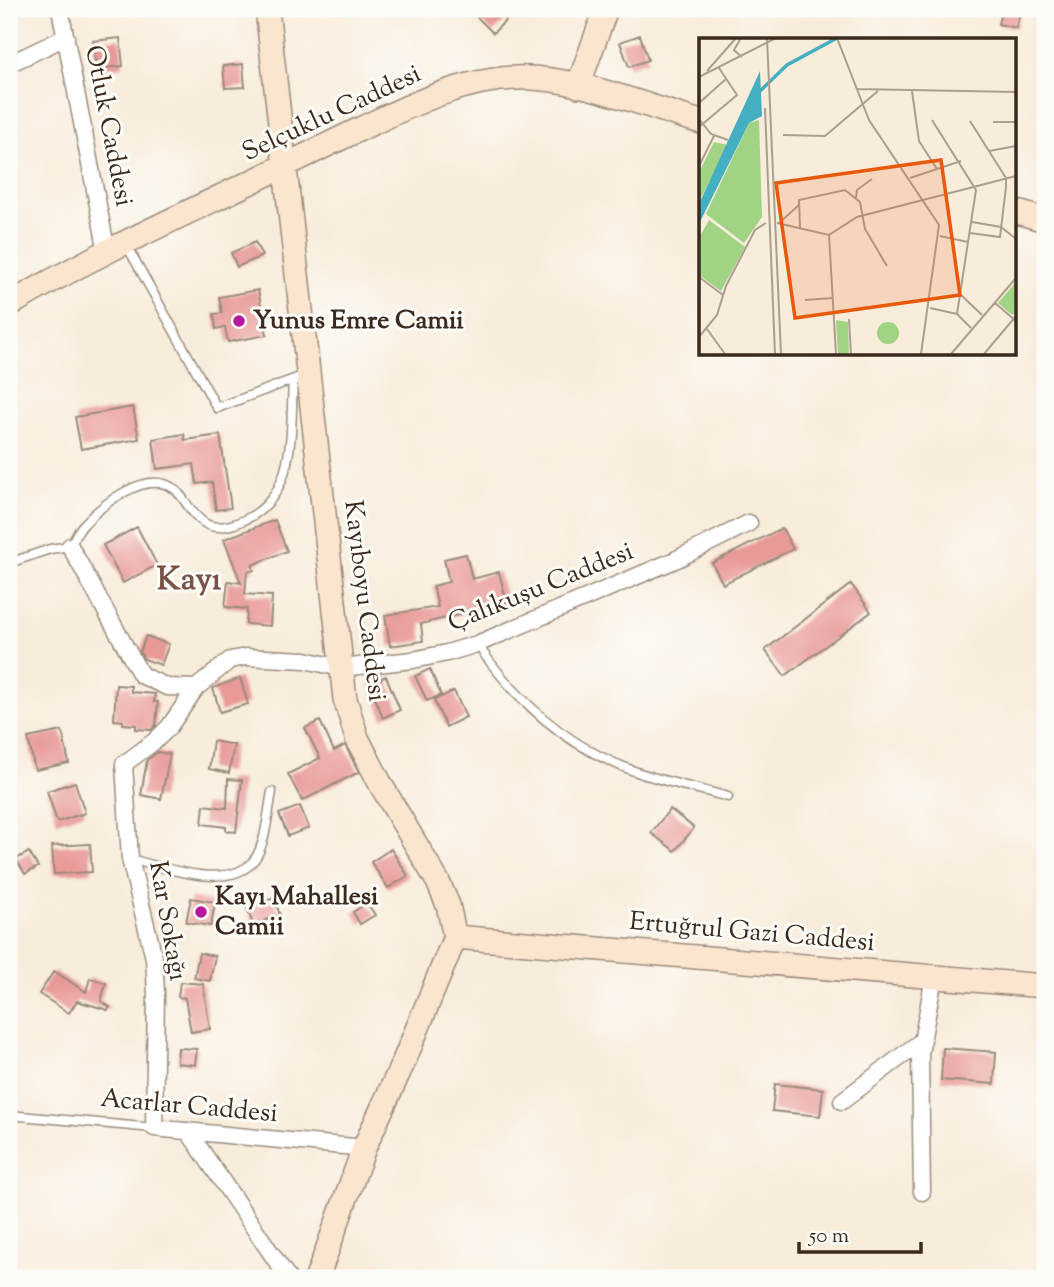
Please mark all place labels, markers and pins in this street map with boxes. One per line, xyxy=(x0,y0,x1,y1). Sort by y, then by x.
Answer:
place label: Yunus Emre Camii xyxy=(253,303,464,340)
marker: Yunus Emre Camii xyxy=(231,313,247,329)
place label: Kayı Mahallesi Camii xyxy=(215,879,379,946)
marker: Kayı Mahallesi Camii xyxy=(193,904,209,920)

